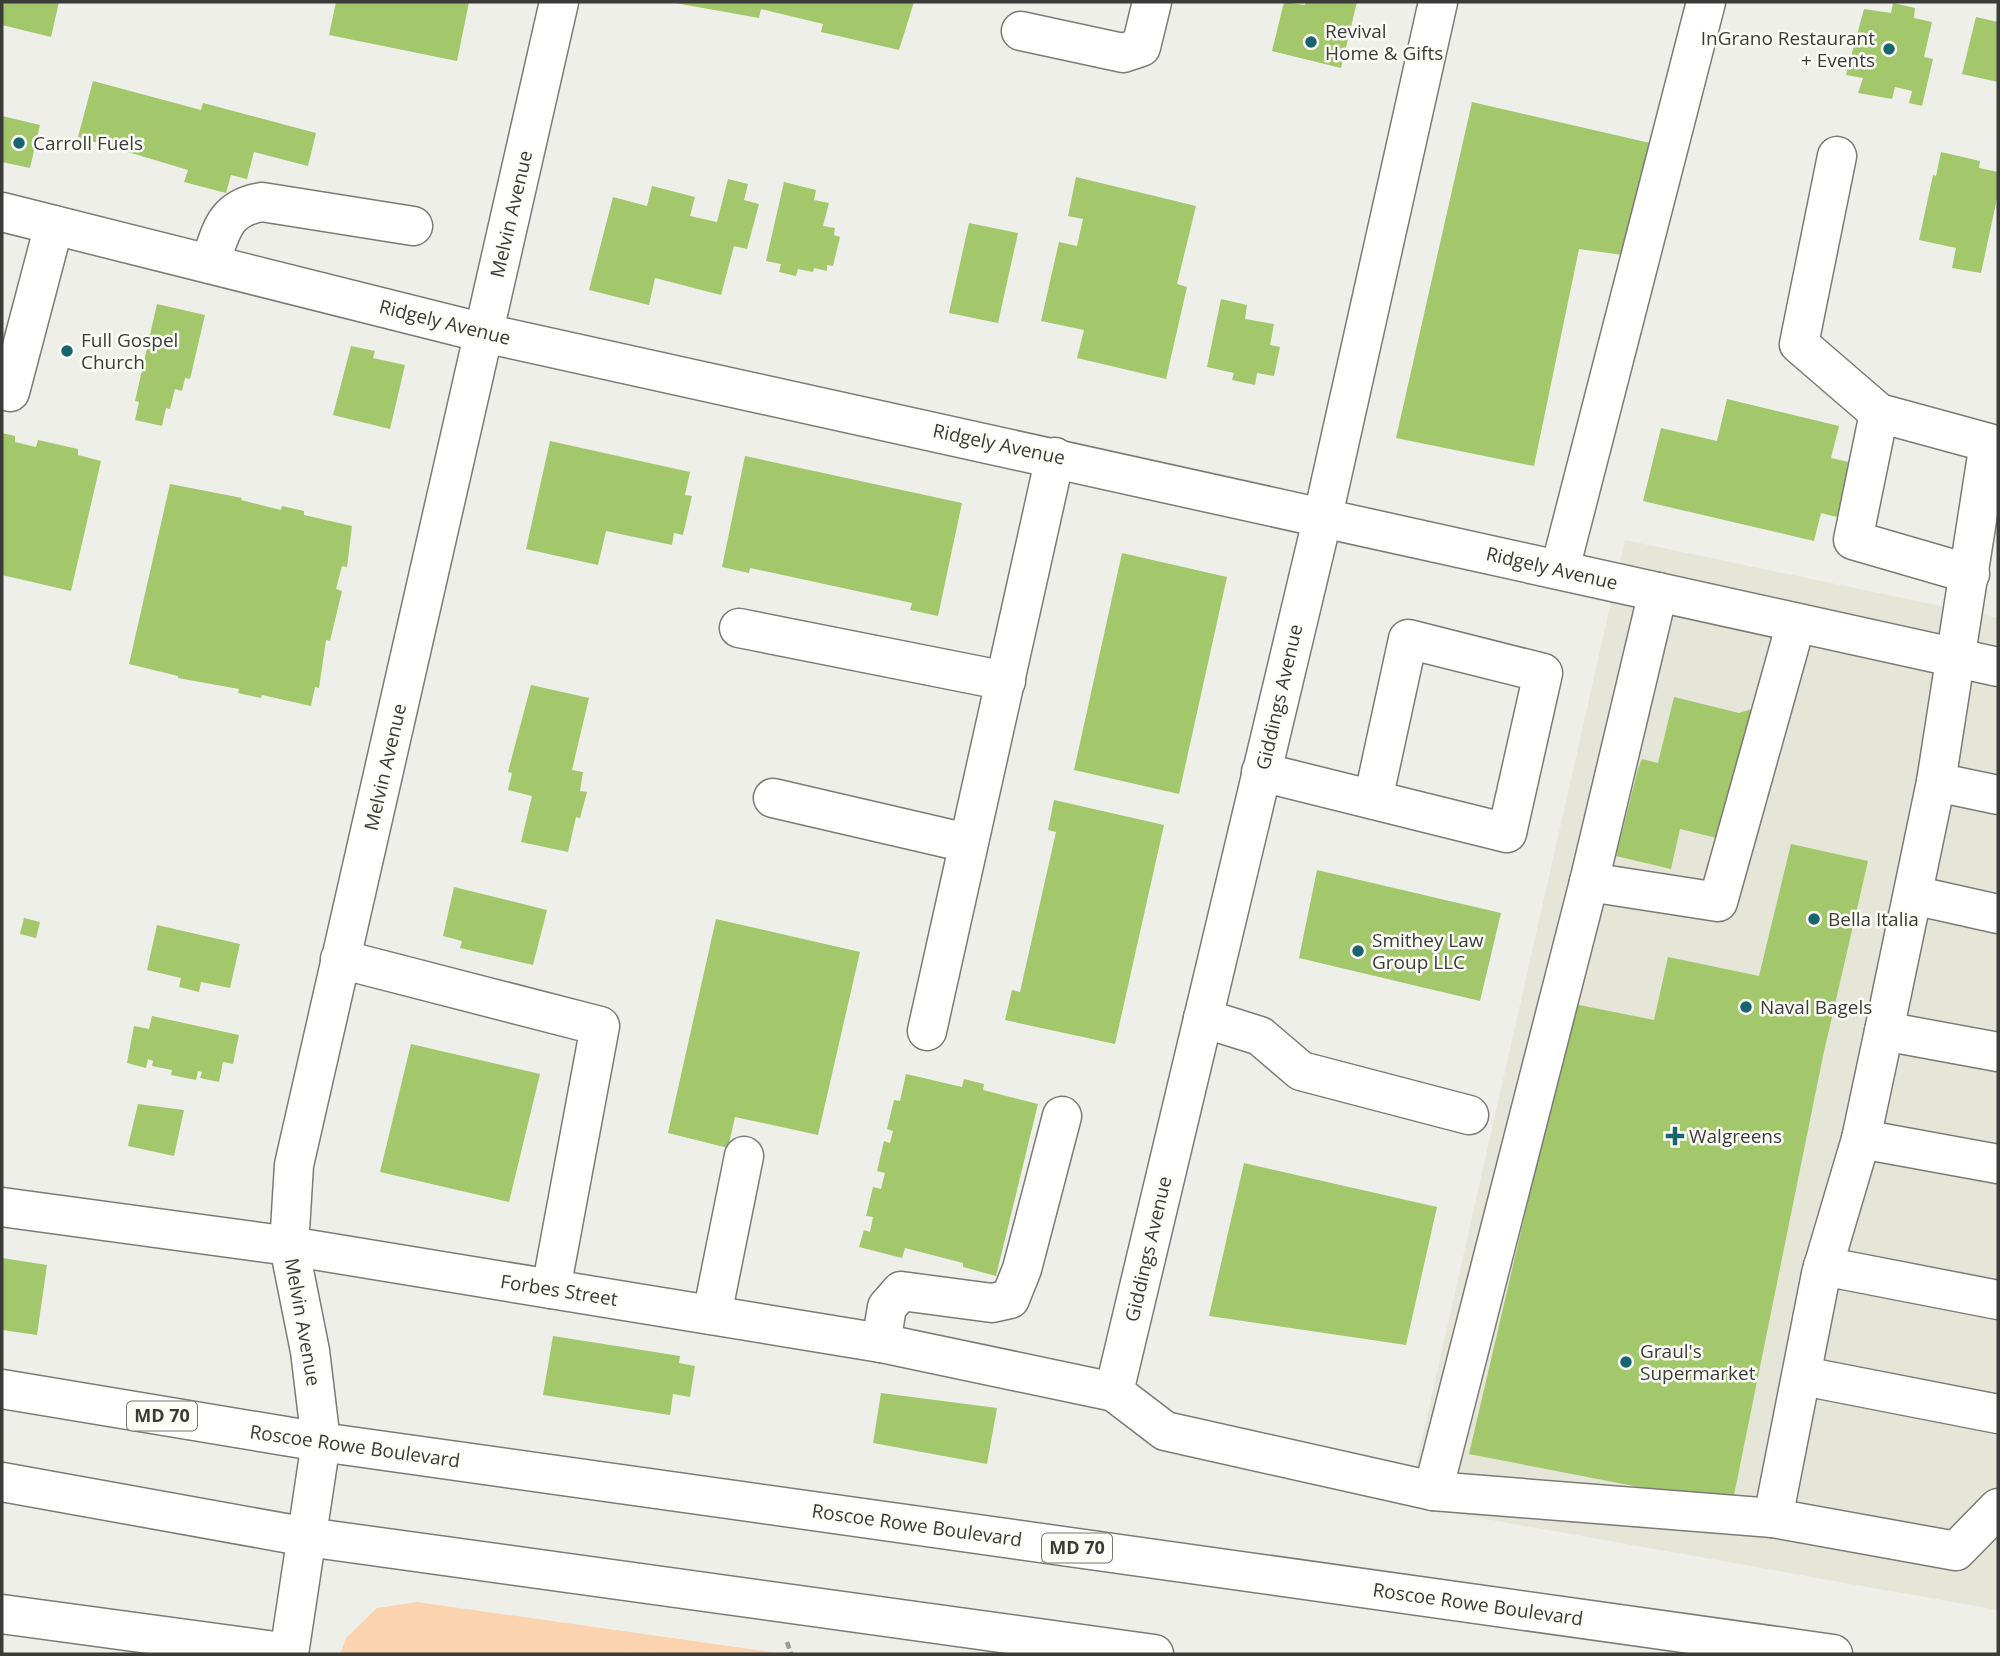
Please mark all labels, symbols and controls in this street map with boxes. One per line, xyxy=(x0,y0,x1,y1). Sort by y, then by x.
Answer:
place label: Revival Home & Gifts xyxy=(1325,18,1443,66)
place label: InGrano Restaurant + Events xyxy=(1701,25,1875,73)
marker: Revival Home & Gifts xyxy=(1303,34,1319,50)
marker: InGrano Restaurant + Events xyxy=(1881,41,1897,57)
place label: Carroll Fuels xyxy=(33,130,143,156)
marker: Carroll Fuels xyxy=(11,135,27,151)
street label: Melvin Avenue xyxy=(484,148,538,280)
street label: Ridgely Avenue xyxy=(377,293,513,351)
place label: Full Gospel Church xyxy=(81,327,178,375)
marker: Full Gospel Church xyxy=(59,343,75,359)
street label: Ridgely Avenue xyxy=(931,417,1067,471)
street label: Ridgely Avenue xyxy=(1484,540,1620,596)
street label: Giddings Avenue xyxy=(1250,622,1308,772)
street label: Melvin Avenue xyxy=(358,701,412,833)
place label: Bella Italia xyxy=(1828,906,1919,932)
marker: Bella Italia xyxy=(1806,911,1822,927)
place label: Smithey Law Group LLC xyxy=(1372,927,1484,975)
marker: Smithey Law Group LLC xyxy=(1350,943,1366,959)
place label: Naval Bagels xyxy=(1760,994,1872,1020)
marker: Naval Bagels xyxy=(1738,999,1754,1015)
place label: Walgreens xyxy=(1689,1123,1782,1149)
marker: Walgreens xyxy=(1667,1128,1683,1144)
street label: Giddings Avenue xyxy=(1119,1174,1177,1324)
street label: Melvin Avenue xyxy=(279,1256,327,1388)
street label: Forbes Street xyxy=(499,1268,620,1312)
place label: Graul's Supermarket xyxy=(1640,1338,1756,1386)
marker: Graul's Supermarket xyxy=(1618,1354,1634,1370)
road number: MD 70 xyxy=(127,1401,197,1430)
street label: Roscoe Rowe Boulevard xyxy=(248,1418,462,1474)
street label: Roscoe Rowe Boulevard xyxy=(810,1497,1024,1553)
road number: MD 70 xyxy=(1042,1534,1112,1562)
street label: Roscoe Rowe Boulevard xyxy=(1371,1576,1585,1632)

